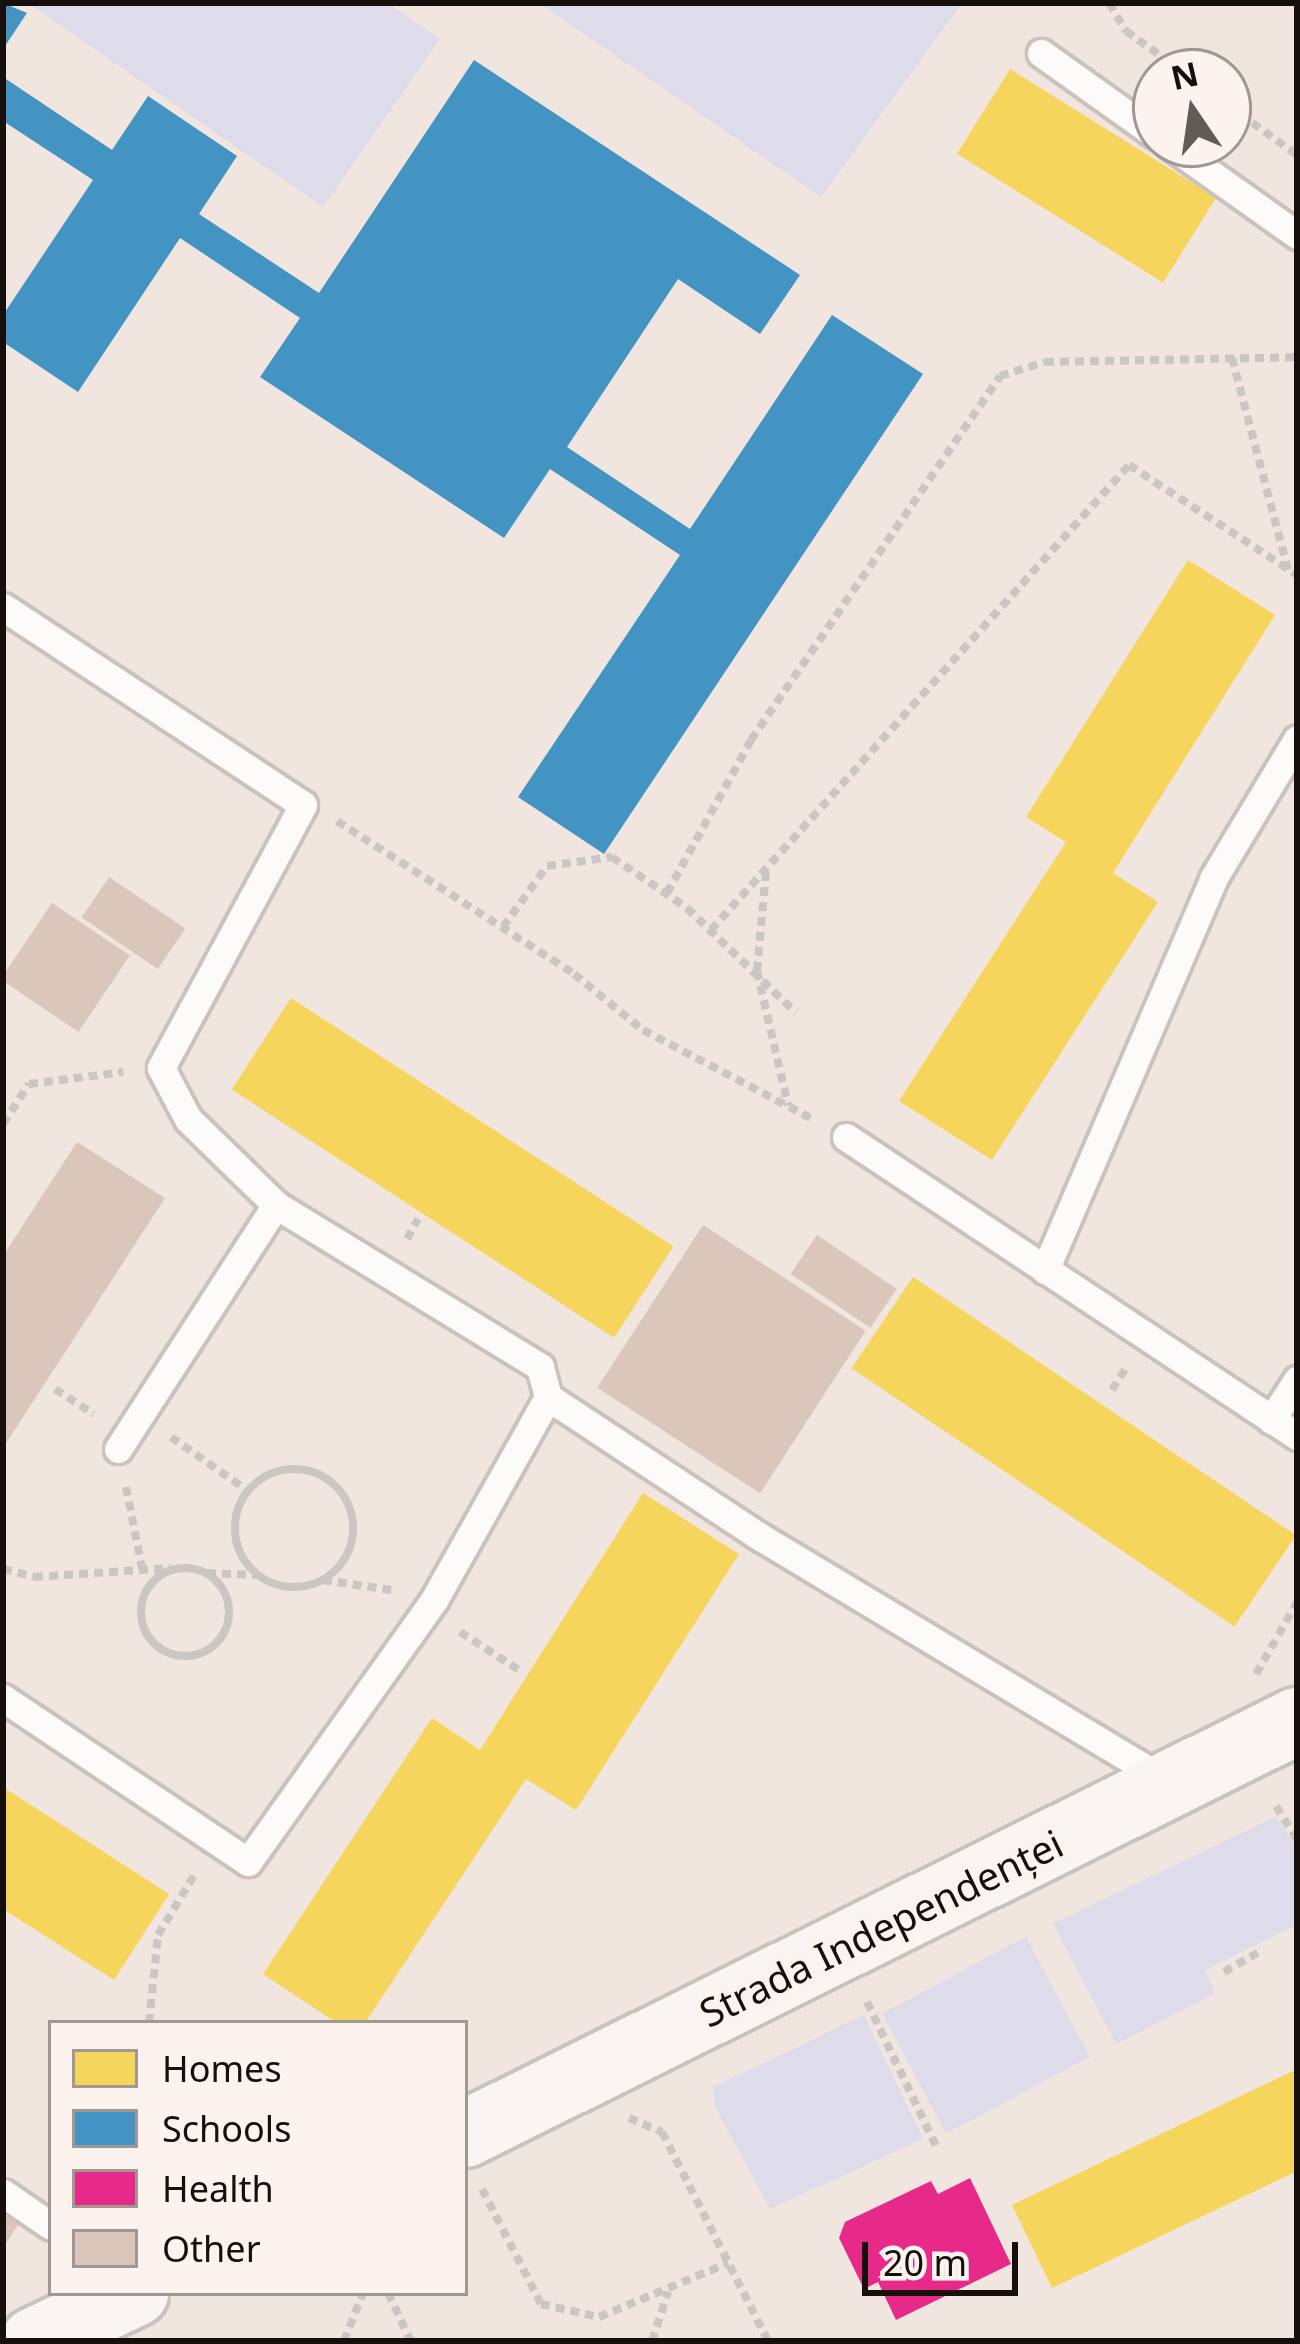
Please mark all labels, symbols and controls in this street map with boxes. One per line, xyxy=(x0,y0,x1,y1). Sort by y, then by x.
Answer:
north arrow xyxy=(1132,48,1252,168)
text: N xyxy=(1166,50,1203,100)
street label: Strada Independenței xyxy=(692,1820,1070,2036)
legend xyxy=(48,2020,468,2296)
text: Homes xyxy=(162,2044,282,2093)
text: Schools xyxy=(162,2104,291,2153)
text: Health xyxy=(162,2164,274,2213)
scale bar xyxy=(868,2218,1024,2292)
text: Other xyxy=(162,2224,261,2273)
text: 20 m xyxy=(883,2238,967,2287)

